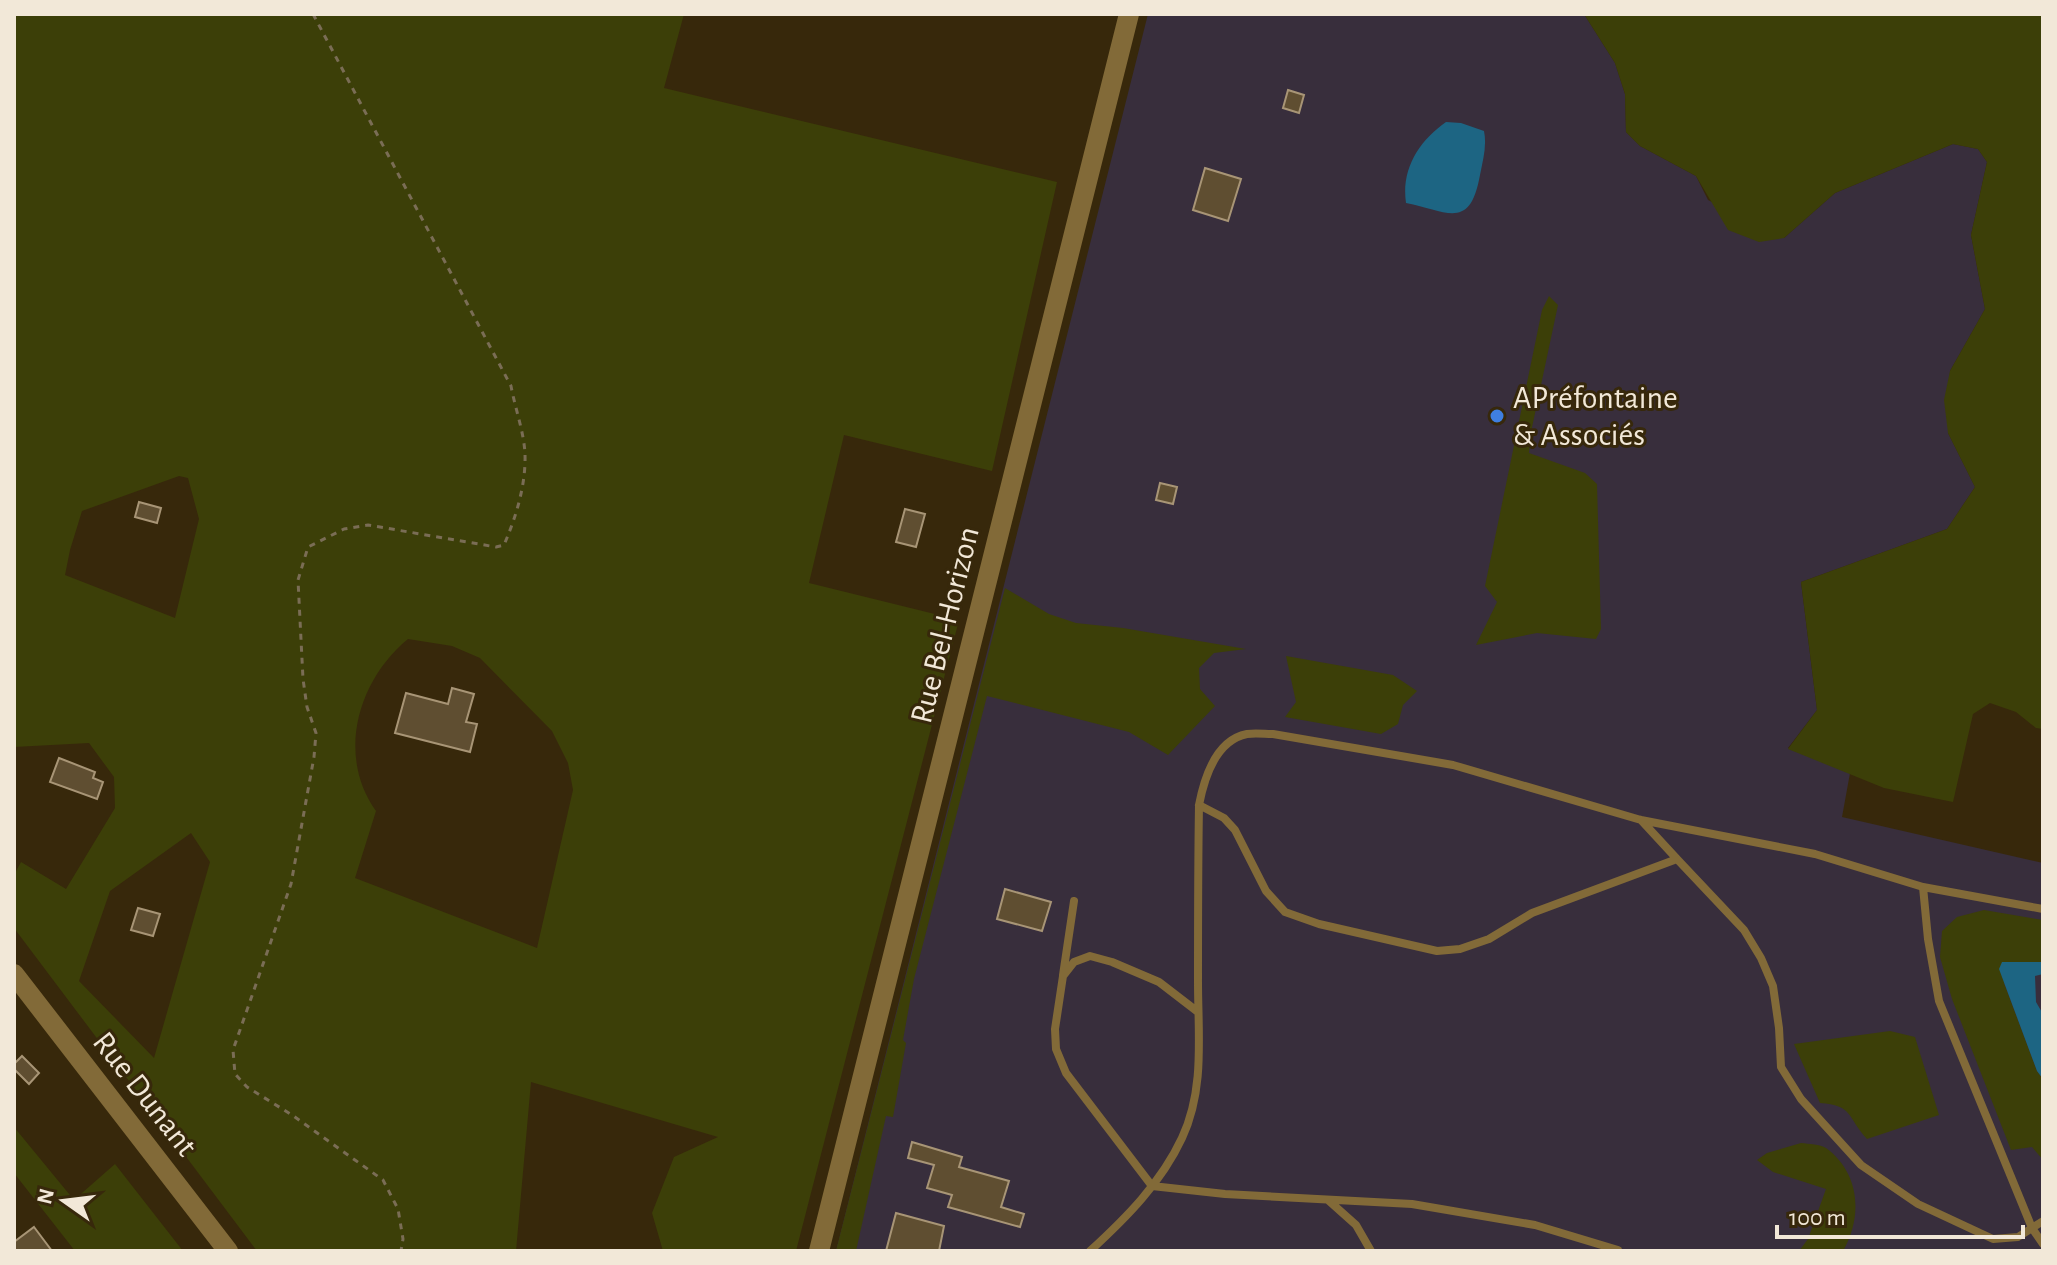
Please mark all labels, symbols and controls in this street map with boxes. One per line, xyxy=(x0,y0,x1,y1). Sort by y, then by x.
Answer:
place label: APréfontaine & Associés xyxy=(1513,382,1678,451)
marker: APréfontaine & Associés xyxy=(1488,407,1506,425)
street label: Rue Bel-Horizon xyxy=(905,524,985,726)
street label: Rue Dunant xyxy=(87,1026,203,1162)
north arrow xyxy=(24,1161,104,1241)
text: N xyxy=(33,1186,58,1206)
scale bar xyxy=(1777,1189,2023,1239)
text: 100 m xyxy=(1789,1206,1846,1230)

